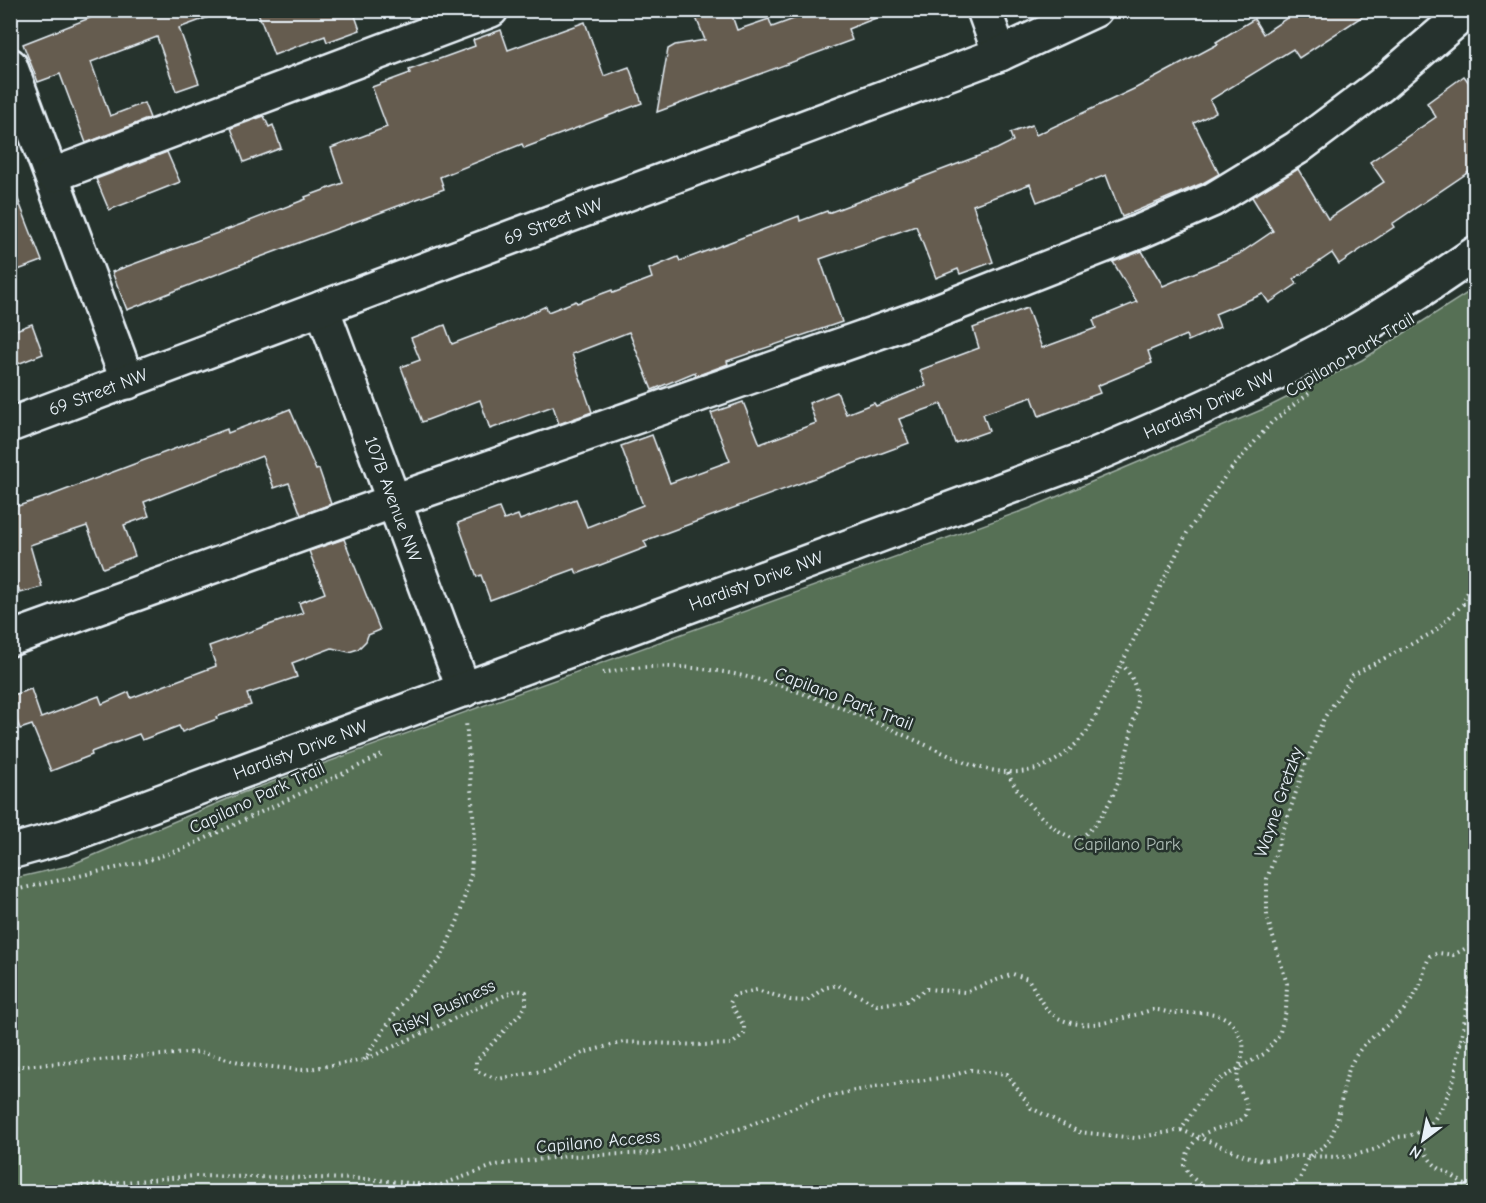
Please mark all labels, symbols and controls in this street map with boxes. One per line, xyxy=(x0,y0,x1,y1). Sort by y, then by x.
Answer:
street label: 69 Street NW xyxy=(501,193,606,250)
street label: Capilano Park Trail xyxy=(1282,308,1418,402)
street label: 69 Street NW xyxy=(46,364,151,420)
street label: Hardisty Drive NW xyxy=(1140,365,1278,443)
street label: 107B Avenue NW xyxy=(360,434,426,565)
street label: Hardisty Drive NW xyxy=(686,546,826,615)
street label: Capilano Park Trail xyxy=(772,663,916,735)
street label: Hardisty Drive NW xyxy=(230,715,371,784)
street label: Wayne Gretzky xyxy=(1250,743,1308,860)
street label: Capilano Park Trail xyxy=(186,757,328,839)
park label: Capilano Park xyxy=(1073,834,1181,855)
street label: Risky Business xyxy=(389,975,499,1041)
north arrow xyxy=(1393,1110,1453,1170)
street label: Capilano Access xyxy=(535,1126,661,1158)
text: N xyxy=(1406,1141,1425,1162)

